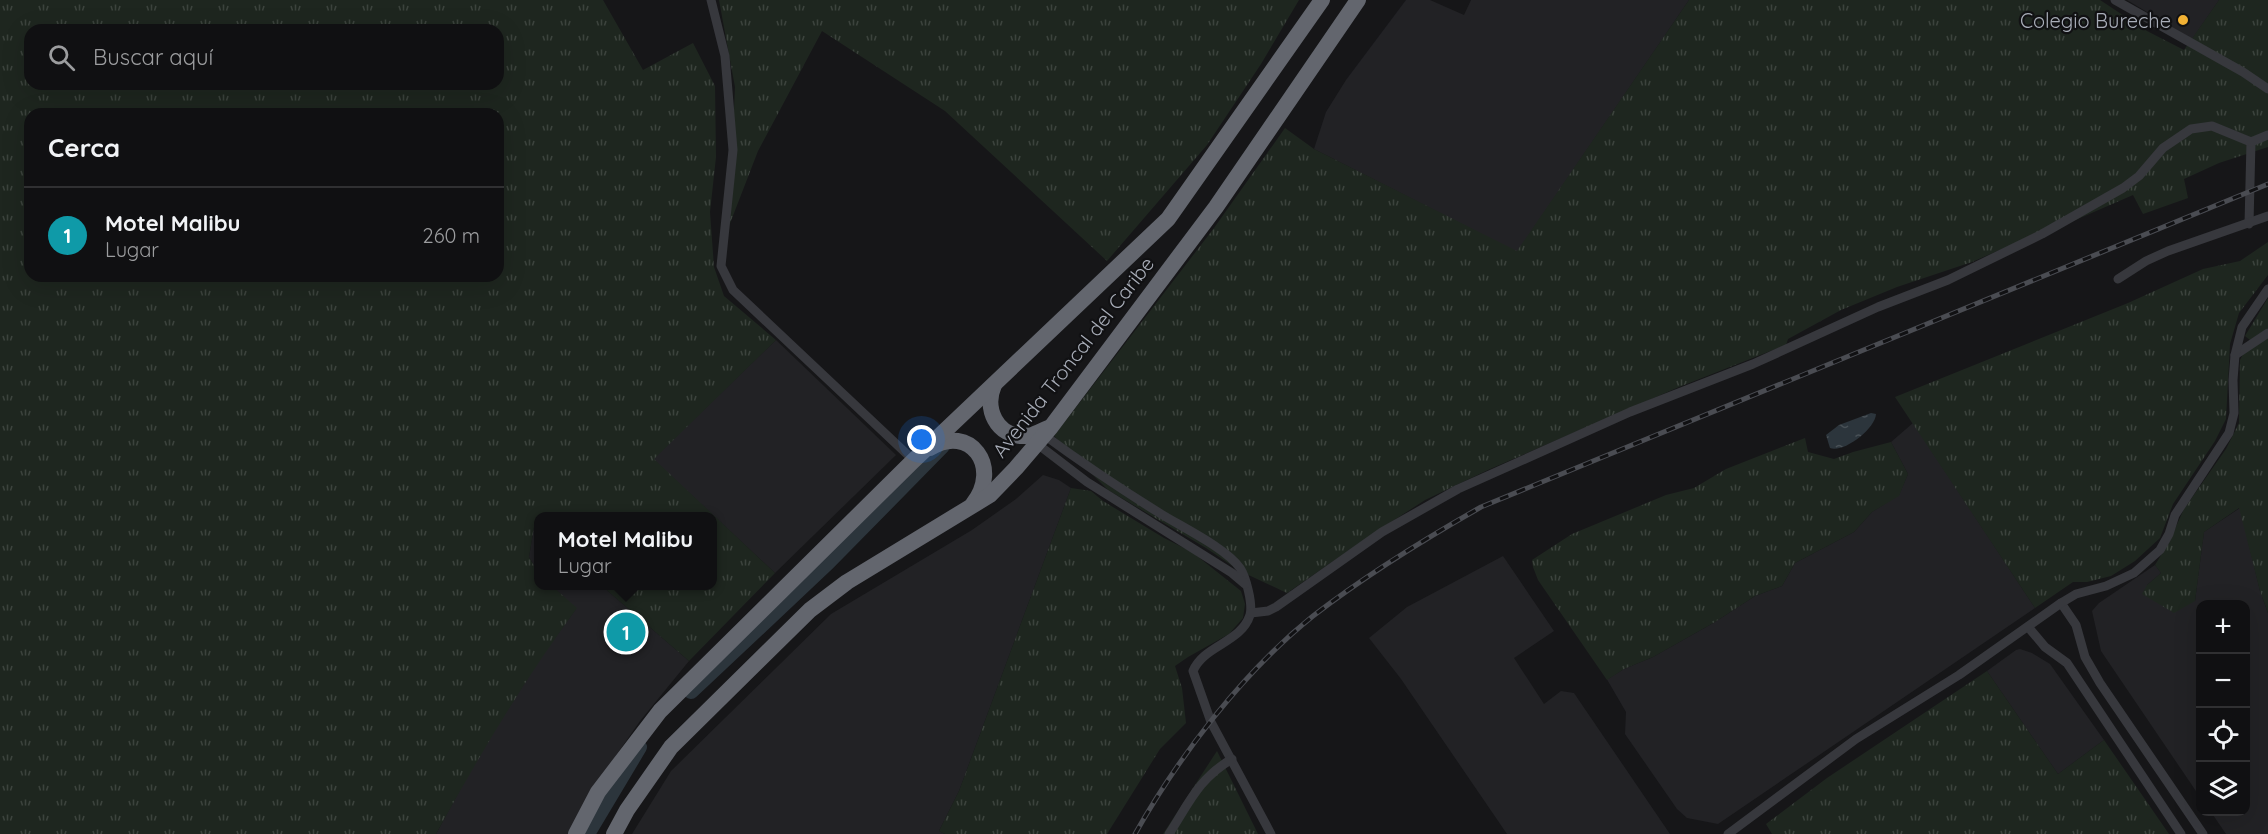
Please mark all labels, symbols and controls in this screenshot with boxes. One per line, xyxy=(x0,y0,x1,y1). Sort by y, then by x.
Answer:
place label: Colegio Bureche xyxy=(2020,8,2171,33)
marker: Colegio Bureche xyxy=(2176,13,2190,27)
search box xyxy=(24,24,504,90)
icon: search xyxy=(45,41,78,74)
text: Buscar aquí xyxy=(93,43,213,71)
text: Cerca xyxy=(48,131,120,164)
text: Motel Malibu xyxy=(105,209,240,237)
text: 1 xyxy=(64,223,71,248)
text: 260 m xyxy=(423,223,480,248)
text: Lugar xyxy=(105,237,159,262)
street label: Avenida Troncal del Caribe xyxy=(987,252,1159,462)
your location xyxy=(907,425,936,454)
popup xyxy=(534,512,717,590)
text: Motel Malibu xyxy=(558,525,693,553)
text: Lugar xyxy=(558,553,612,578)
map controls xyxy=(2196,600,2250,816)
button: + xyxy=(2196,600,2250,654)
pin: 1 xyxy=(606,610,646,654)
button: − xyxy=(2196,654,2250,708)
button: locate xyxy=(2196,708,2250,762)
button: layers xyxy=(2196,762,2250,816)

